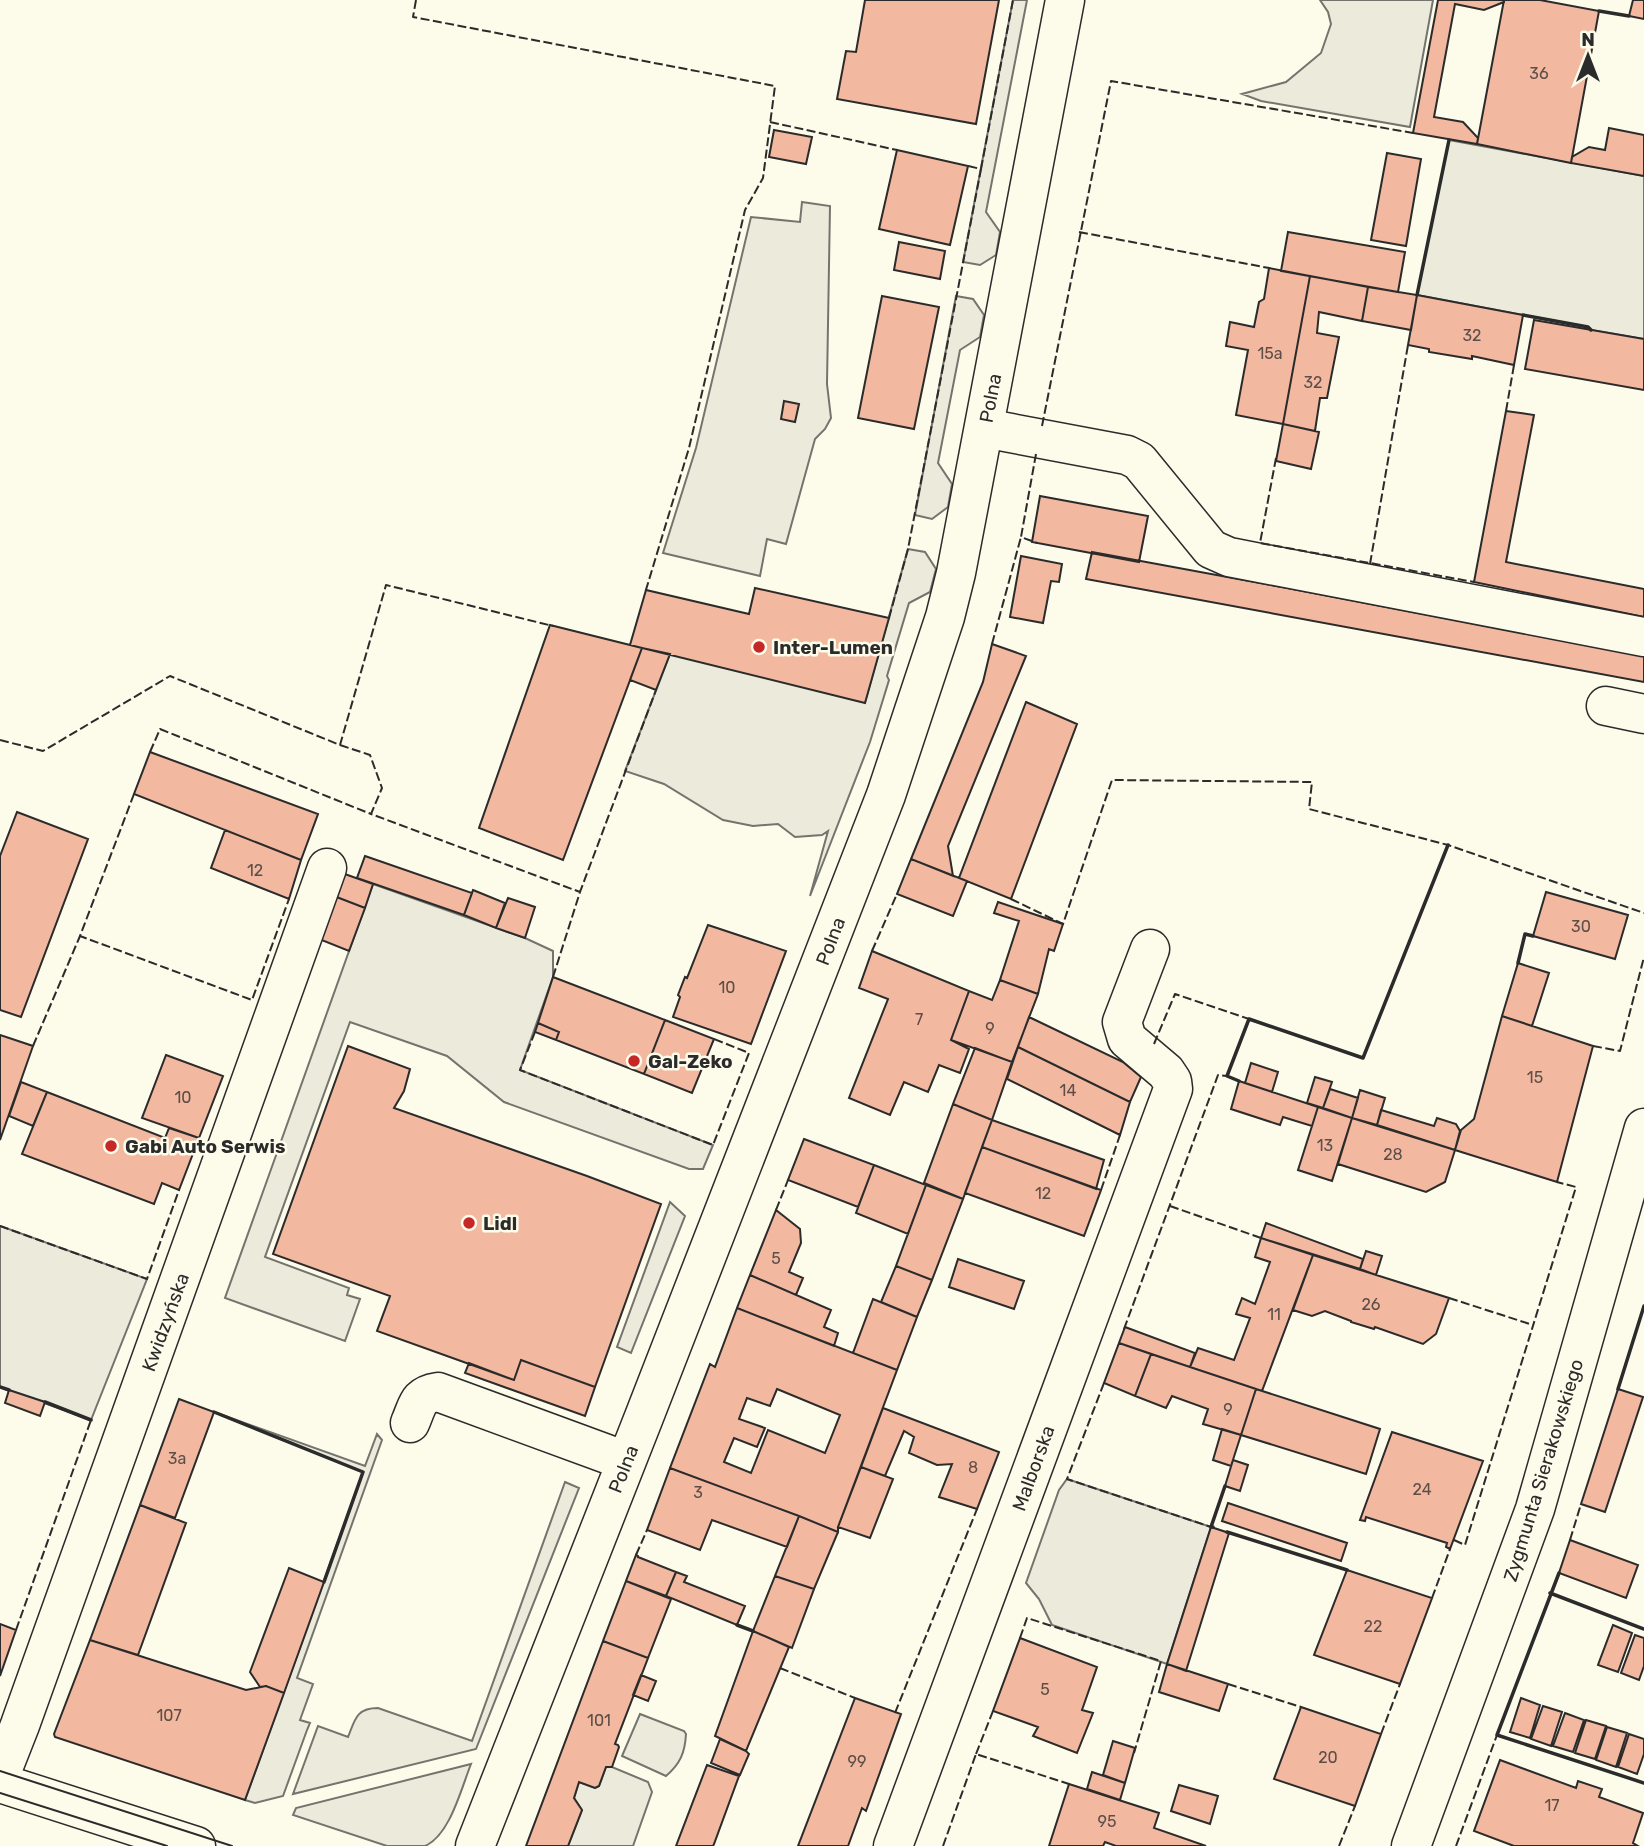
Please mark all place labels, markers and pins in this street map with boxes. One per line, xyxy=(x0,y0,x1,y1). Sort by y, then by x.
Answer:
place label: Inter-Lumen xyxy=(773,636,893,659)
marker: Inter-Lumen xyxy=(751,639,767,655)
place label: Gal-Zeko xyxy=(648,1050,733,1073)
marker: Gal-Zeko xyxy=(626,1053,642,1069)
place label: Gabi Auto Serwis xyxy=(125,1135,285,1158)
marker: Gabi Auto Serwis xyxy=(103,1138,119,1154)
place label: Lidl xyxy=(483,1212,517,1235)
marker: Lidl xyxy=(461,1215,477,1231)

